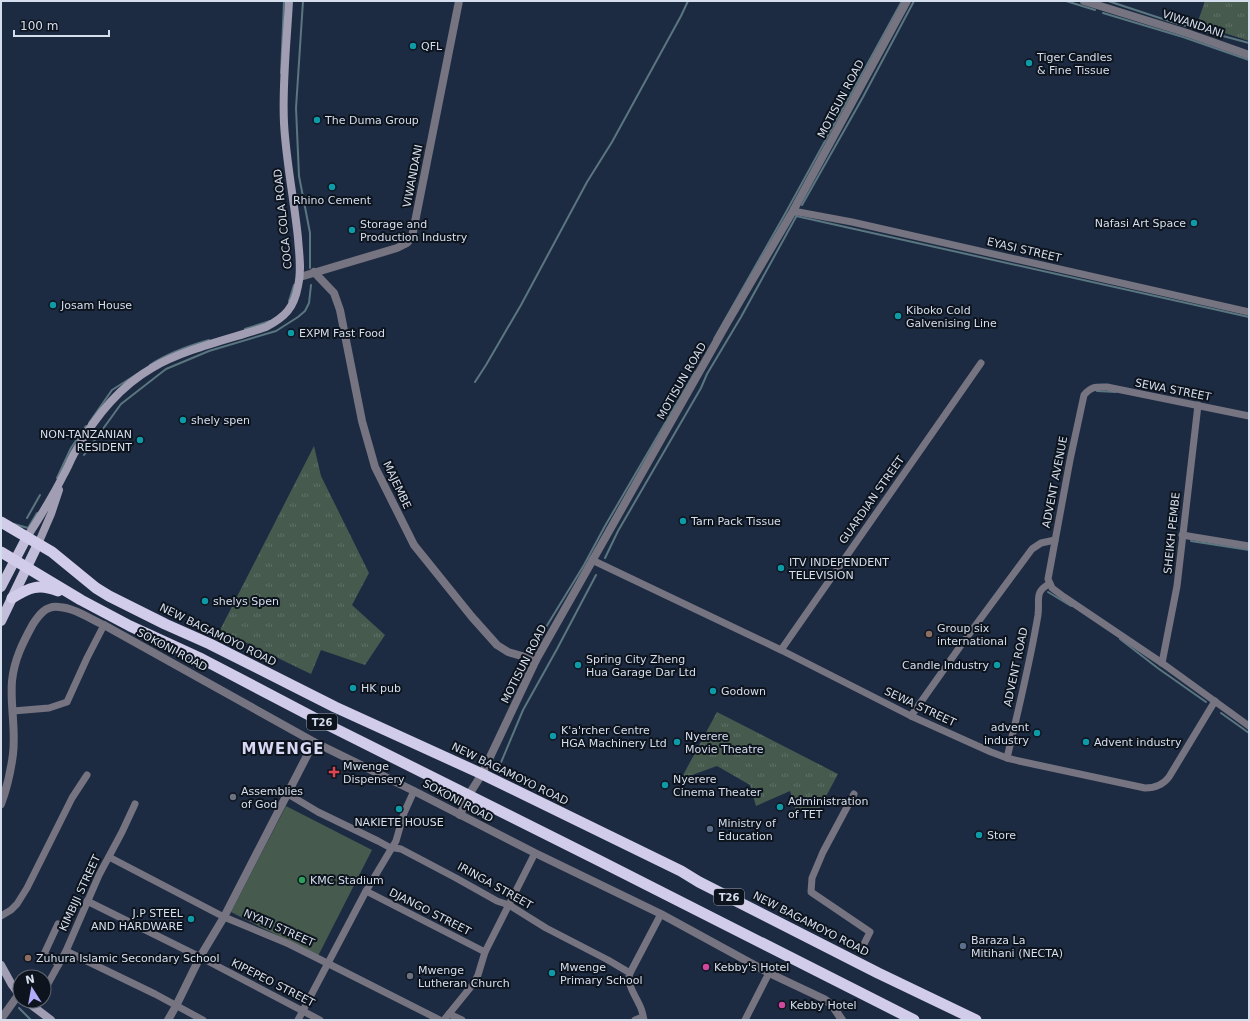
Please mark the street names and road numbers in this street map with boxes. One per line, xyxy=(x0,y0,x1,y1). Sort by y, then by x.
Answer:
street label: VIWANDANI xyxy=(1161,7,1225,41)
street label: MOTISUN ROAD xyxy=(815,58,867,140)
street label: VIWANDANI xyxy=(401,143,425,209)
street label: COCA COLA ROAD xyxy=(271,168,295,270)
street label: EYASI STREET xyxy=(985,235,1063,265)
street label: MOTISUN ROAD xyxy=(655,340,709,422)
street label: SEWA STREET xyxy=(1134,376,1212,404)
street label: ADVENT AVENUE xyxy=(1040,435,1070,529)
street label: GUARDIAN STREET xyxy=(837,453,908,547)
street label: MAJEMBE xyxy=(380,459,414,511)
street label: SHEIKH PEMBE xyxy=(1161,492,1183,574)
street label: NEW BAGAMOYO ROAD xyxy=(157,601,279,669)
street label: MOTISUN ROAD xyxy=(498,622,550,706)
street label: SOKONI ROAD xyxy=(135,626,209,674)
street label: ADVENT ROAD xyxy=(1001,626,1031,708)
street label: SEWA STREET xyxy=(882,685,958,729)
road number: T26 xyxy=(307,714,337,730)
street label: NEW BAGAMOYO ROAD xyxy=(449,740,571,808)
street label: SOKONI ROAD xyxy=(421,777,495,825)
street label: KIMBIJI STREET xyxy=(57,853,103,933)
street label: IRINGA STREET xyxy=(455,860,535,912)
street label: DJANGO STREET xyxy=(387,886,473,938)
road number: T26 xyxy=(714,889,744,905)
street label: NEW BAGAMOYO ROAD xyxy=(751,889,871,959)
street label: NYATI STREET xyxy=(242,907,317,950)
street label: KIPEPEO STREET xyxy=(229,956,317,1010)

